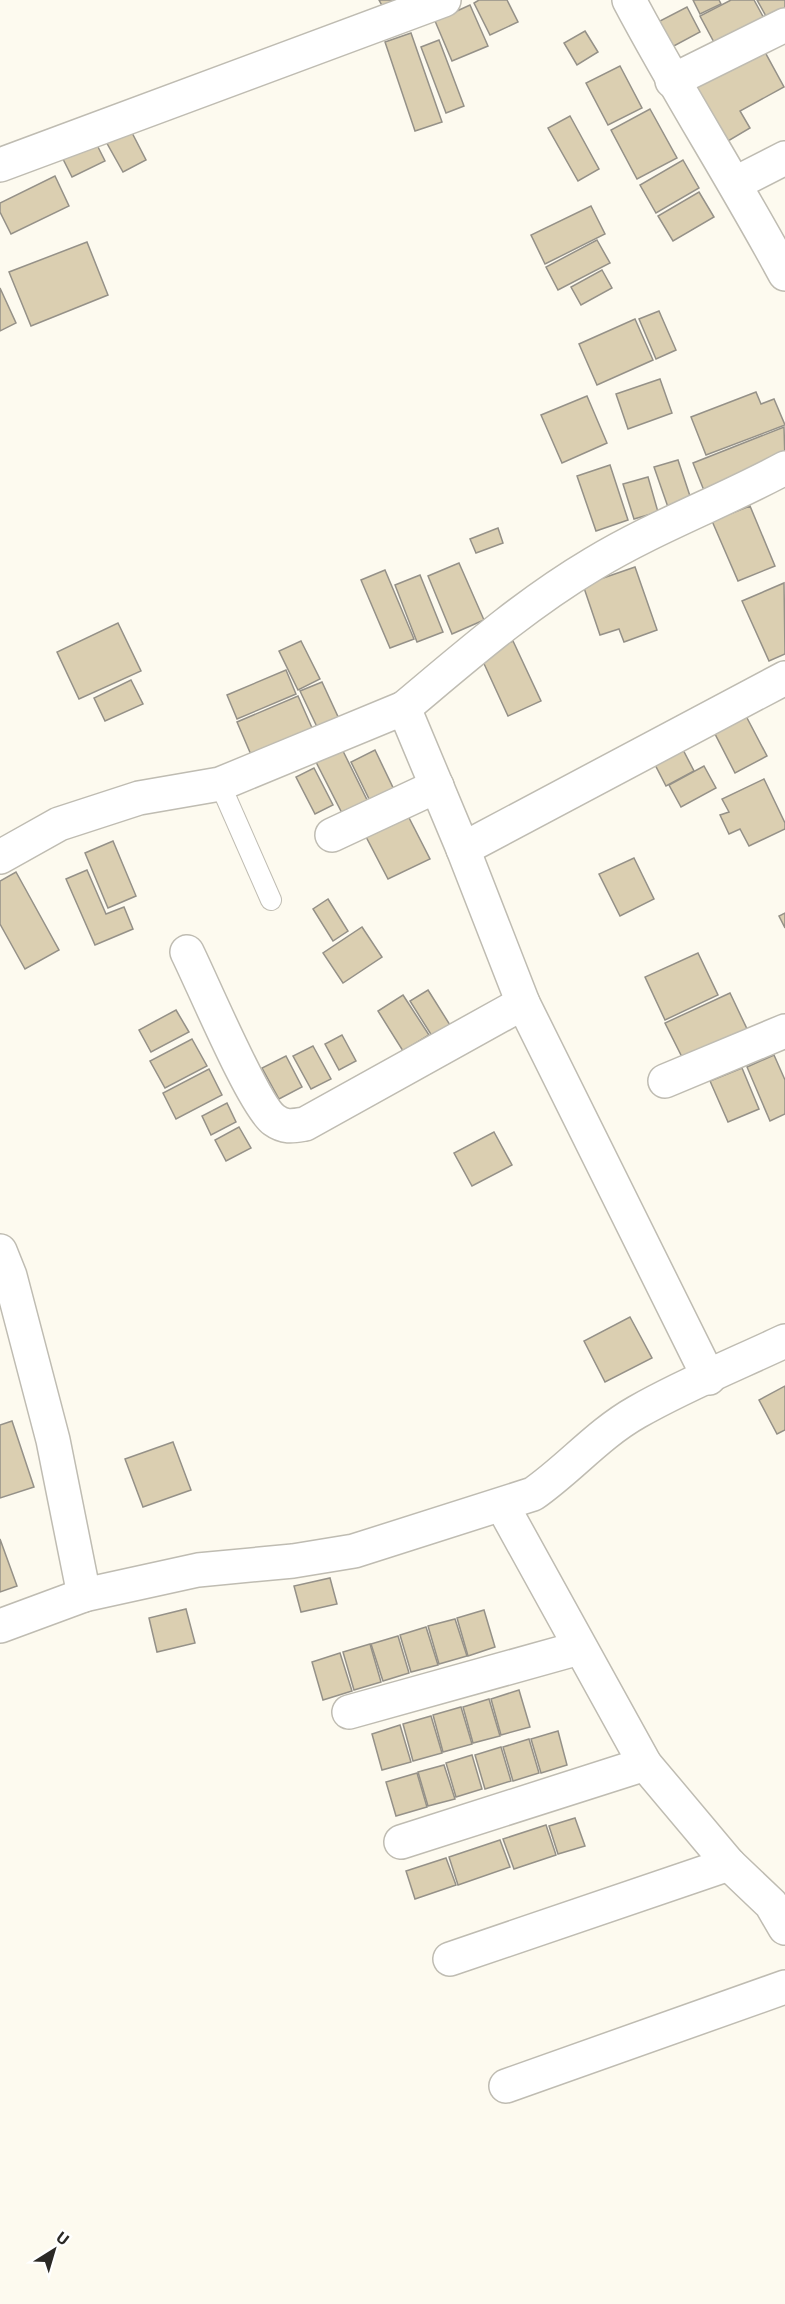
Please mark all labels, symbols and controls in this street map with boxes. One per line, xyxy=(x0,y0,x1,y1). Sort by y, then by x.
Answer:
north arrow xyxy=(24,2220,84,2280)
text: U xyxy=(53,2227,73,2249)

